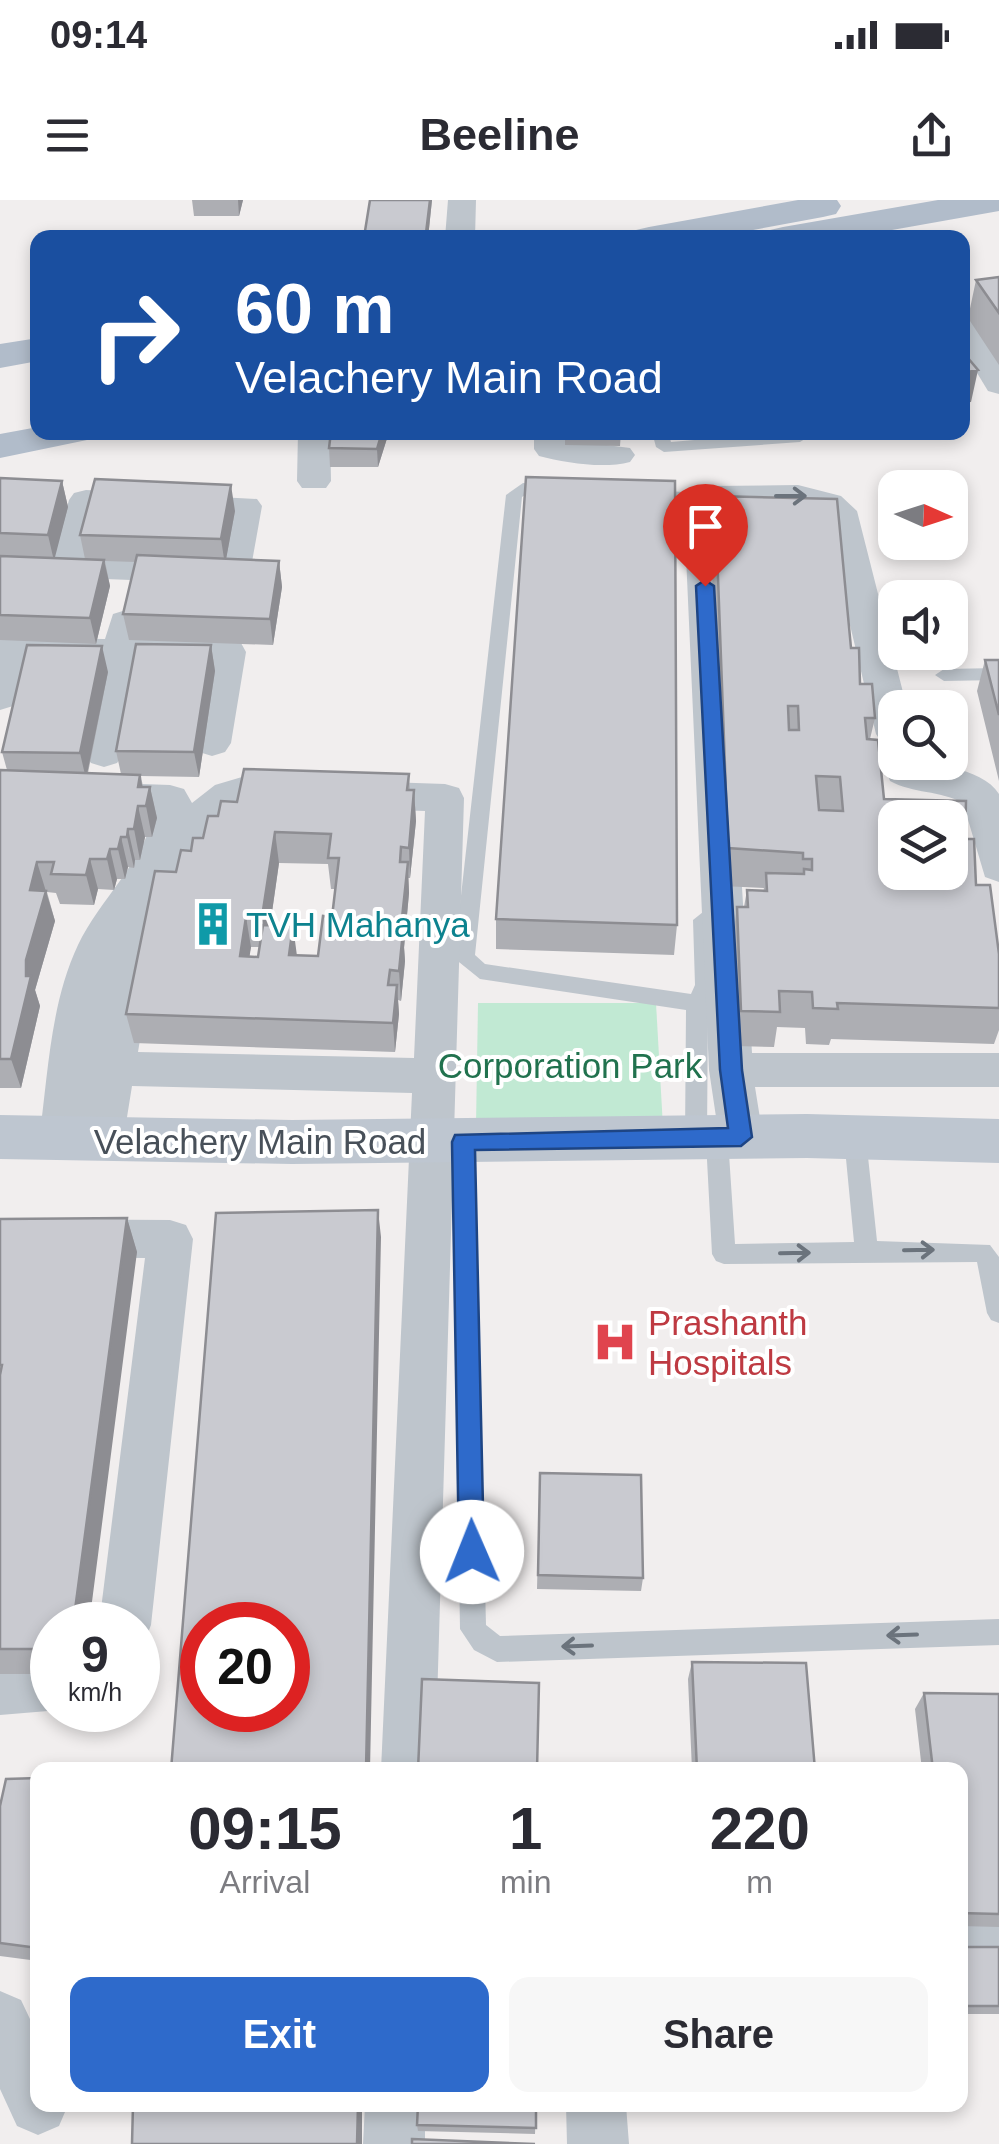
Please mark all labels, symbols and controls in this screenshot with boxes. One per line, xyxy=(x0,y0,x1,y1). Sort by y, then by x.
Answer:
text: 09:14 xyxy=(50,14,147,56)
icon: menu xyxy=(40,108,95,163)
icon: share xyxy=(904,108,959,163)
text: Beeline xyxy=(419,109,580,160)
icon: right xyxy=(70,270,200,400)
text: 60 m xyxy=(235,270,395,348)
text: Velachery Main Road xyxy=(235,352,663,403)
north arrow xyxy=(878,470,968,560)
map controls xyxy=(878,470,968,890)
pin xyxy=(663,484,748,587)
one-way arrow xyxy=(774,486,807,506)
icon: arrive xyxy=(678,499,733,554)
button: sound xyxy=(878,580,968,670)
button: search xyxy=(878,690,968,780)
button: layers xyxy=(878,800,968,890)
building icon: TVH Mahanya xyxy=(189,900,237,948)
place label: TVH Mahanya xyxy=(246,905,470,944)
park label: Corporation Park xyxy=(438,1046,703,1085)
street label: Velachery Main Road xyxy=(94,1122,426,1161)
one-way arrow xyxy=(903,1241,935,1260)
one-way arrow xyxy=(779,1243,811,1262)
place label: Prashanth Hospitals xyxy=(648,1303,808,1382)
hospital icon: Prashanth Hospitals xyxy=(591,1318,639,1366)
position arrow xyxy=(420,1500,524,1604)
speed limit sign: 20 xyxy=(180,1602,310,1732)
one-way arrow xyxy=(886,1626,918,1645)
text: 9 xyxy=(81,1627,109,1683)
one-way arrow xyxy=(561,1637,593,1656)
text: km/h xyxy=(68,1678,122,1706)
text: 09:15 xyxy=(188,1795,342,1862)
text: 1 xyxy=(509,1795,542,1862)
text: 220 xyxy=(710,1795,810,1862)
text: Arrival xyxy=(220,1864,310,1900)
text: min xyxy=(500,1864,551,1900)
text: m xyxy=(746,1864,773,1900)
button: Exit xyxy=(70,1977,489,2092)
button: Share xyxy=(509,1977,928,2092)

